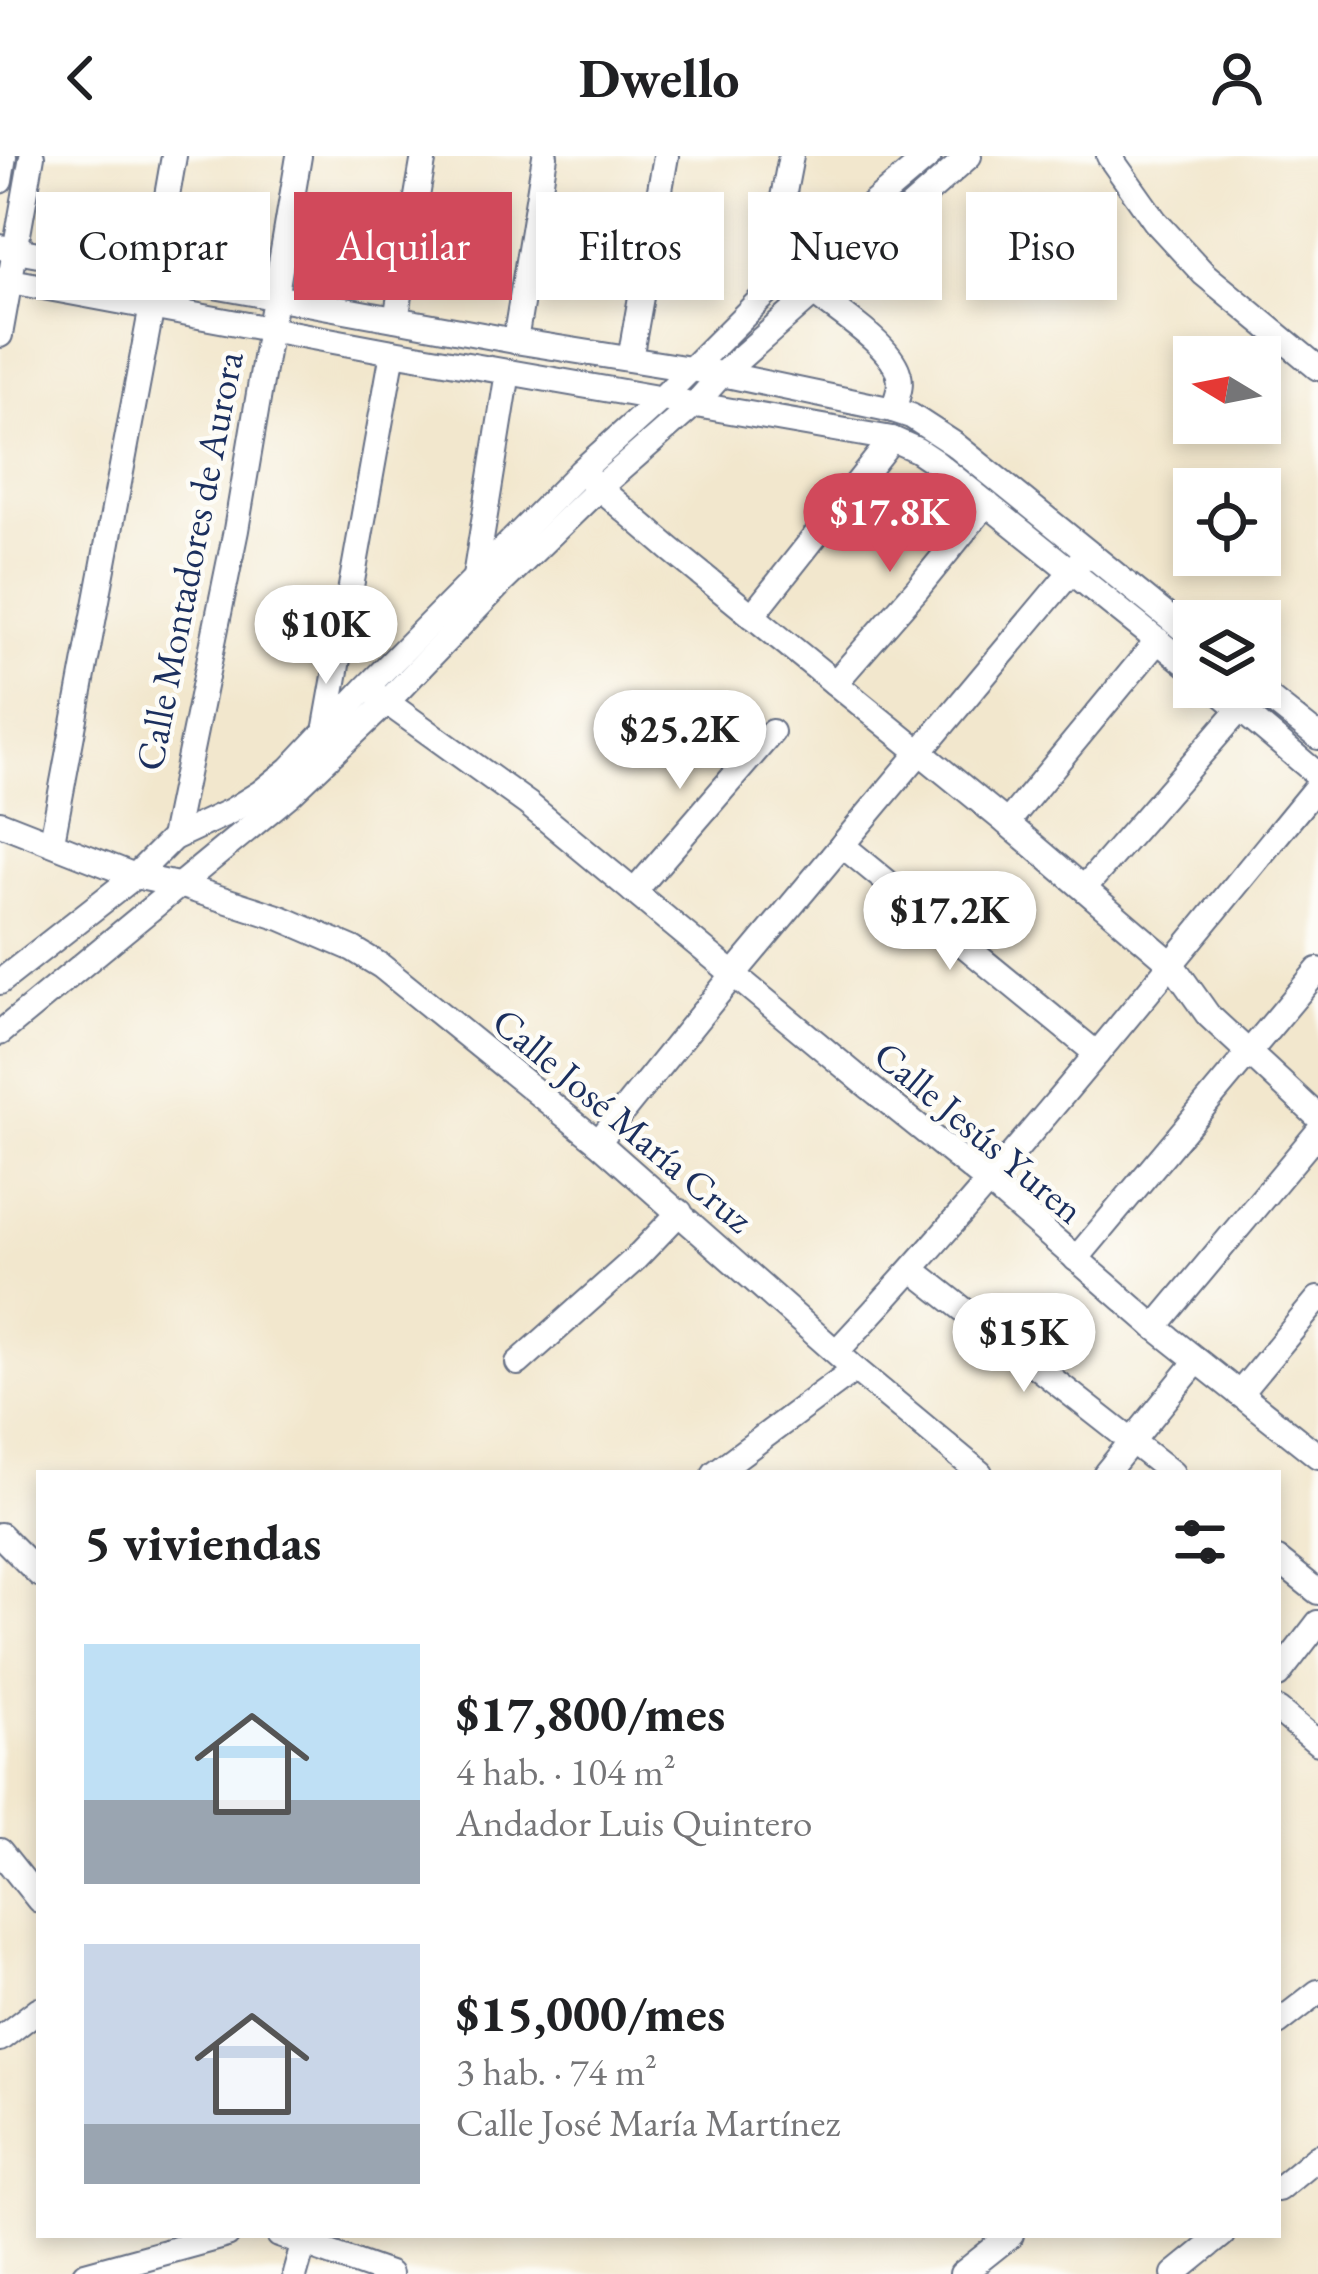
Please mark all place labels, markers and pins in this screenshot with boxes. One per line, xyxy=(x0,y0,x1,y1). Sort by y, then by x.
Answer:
pin: $17.8K xyxy=(792,473,988,575)
pin: $10K xyxy=(255,585,397,687)
pin: $25.2K xyxy=(582,690,778,792)
pin: $17.2K xyxy=(852,871,1048,973)
pin: $15K xyxy=(953,1293,1095,1395)

